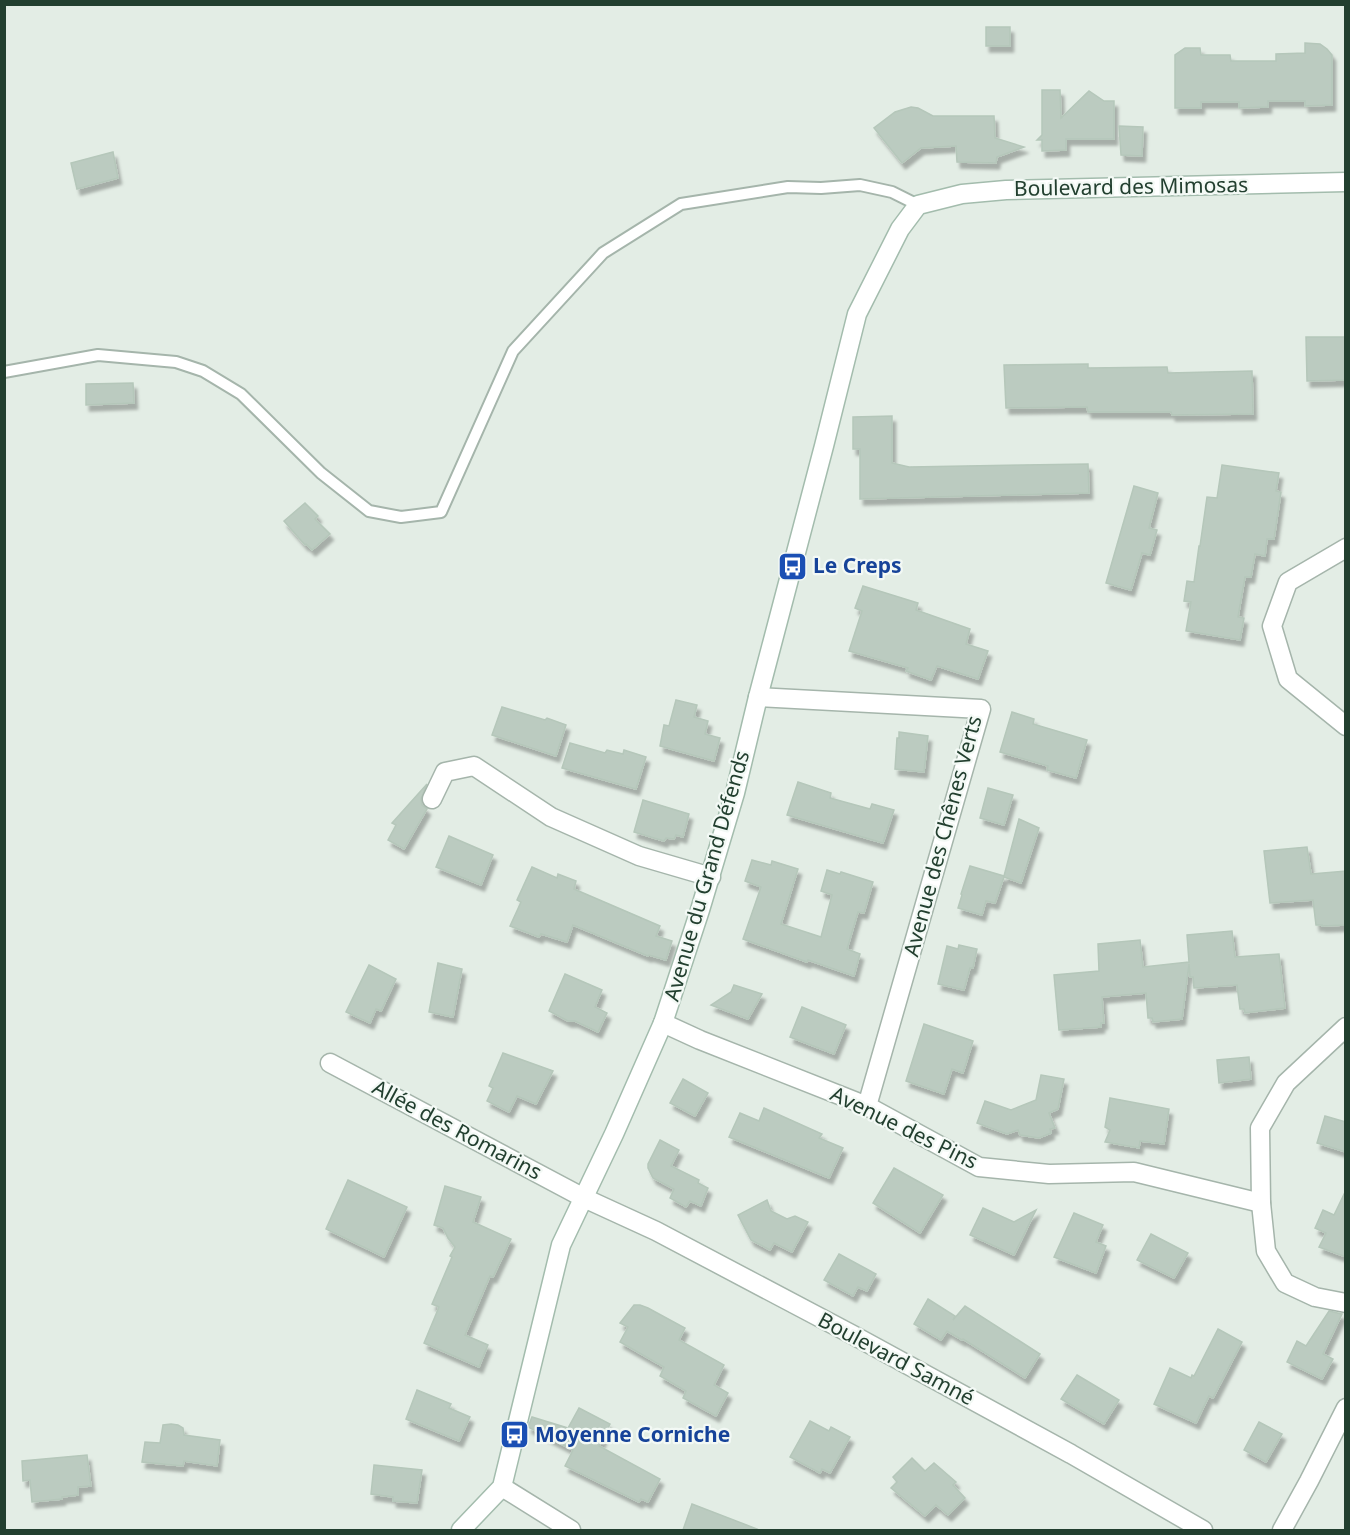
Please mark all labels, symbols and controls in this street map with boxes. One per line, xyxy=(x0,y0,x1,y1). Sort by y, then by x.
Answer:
street label: Boulevard des Mimosas xyxy=(1014,170,1248,202)
bus stop icon: Le Creps xyxy=(776,550,808,582)
place label: Le Creps xyxy=(813,551,902,579)
street label: Avenue des Chênes Verts xyxy=(896,712,988,959)
street label: Avenue du Grand Défends xyxy=(657,747,755,1004)
street label: Allée des Romarins xyxy=(368,1073,547,1186)
street label: Avenue des Pins xyxy=(826,1079,983,1175)
street label: Boulevard Samné xyxy=(814,1305,979,1411)
bus stop icon: Moyenne Corniche xyxy=(498,1419,530,1451)
place label: Moyenne Corniche xyxy=(535,1420,730,1448)

